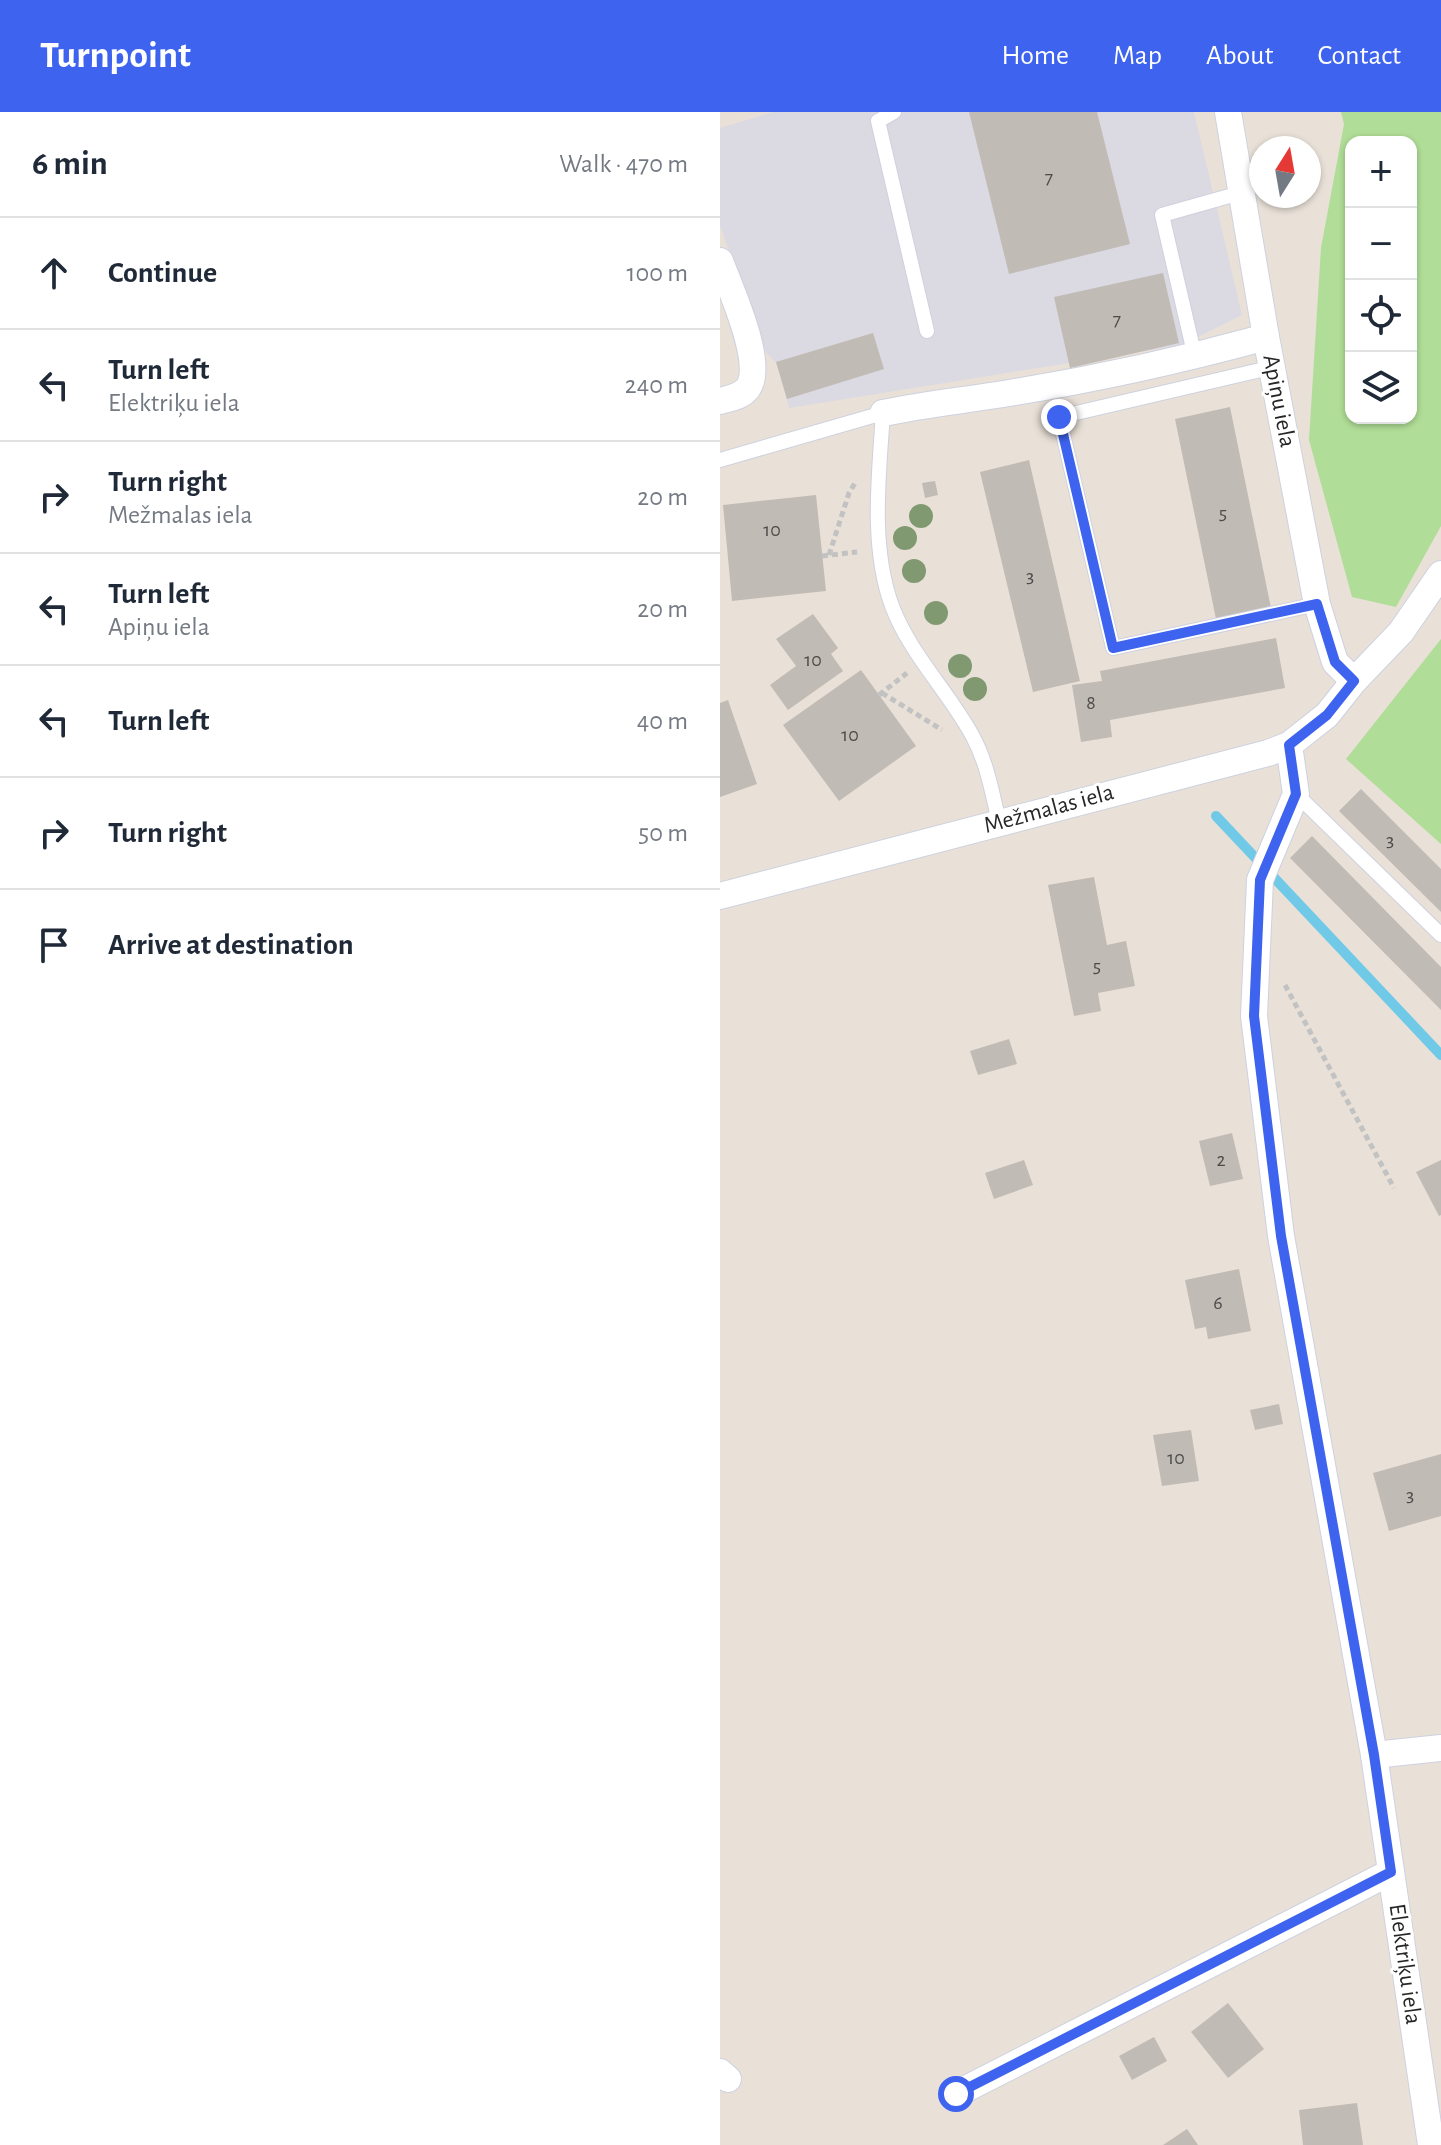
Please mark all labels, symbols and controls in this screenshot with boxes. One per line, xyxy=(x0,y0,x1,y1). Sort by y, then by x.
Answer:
text: Turnpoint xyxy=(40,37,191,75)
text: Home xyxy=(1002,42,1069,70)
text: Map xyxy=(1113,42,1162,70)
text: About xyxy=(1206,42,1274,70)
text: Contact xyxy=(1318,42,1401,70)
north arrow xyxy=(1249,136,1321,208)
map controls xyxy=(1345,136,1417,424)
button: + xyxy=(1345,136,1417,208)
text: 6 min xyxy=(32,147,108,181)
text: Walk · 470 m xyxy=(559,151,688,177)
house number: 7 xyxy=(1045,168,1053,188)
button: − xyxy=(1345,208,1417,280)
icon: ahead xyxy=(32,251,76,295)
text: Continue xyxy=(108,258,217,288)
text: 100 m xyxy=(627,260,688,286)
button: locate xyxy=(1345,280,1417,352)
house number: 7 xyxy=(1113,310,1121,330)
button: layers xyxy=(1345,352,1417,424)
street label: Apiņu iela xyxy=(1257,353,1300,450)
text: Turn left xyxy=(108,355,209,385)
icon: left xyxy=(32,363,76,407)
text: 240 m xyxy=(625,372,688,398)
text: Elektriķu iela xyxy=(108,390,240,416)
route end xyxy=(1041,399,1077,435)
text: Turn right xyxy=(108,467,227,497)
icon: right xyxy=(32,475,76,519)
text: 20 m xyxy=(637,484,688,510)
text: Mežmalas iela xyxy=(108,502,253,528)
house number: 5 xyxy=(1219,503,1227,523)
house number: 10 xyxy=(763,520,781,540)
house number: 3 xyxy=(1026,566,1034,586)
text: Turn left xyxy=(108,579,209,609)
icon: left xyxy=(32,587,76,631)
text: 20 m xyxy=(637,596,688,622)
text: Apiņu iela xyxy=(108,614,210,640)
house number: 10 xyxy=(804,650,822,670)
house number: 8 xyxy=(1086,693,1096,713)
icon: left xyxy=(32,699,76,743)
text: Turn left xyxy=(108,706,209,736)
text: 40 m xyxy=(637,708,688,734)
house number: 10 xyxy=(841,725,859,745)
street label: Mežmalas iela xyxy=(981,780,1117,838)
icon: right xyxy=(32,811,76,855)
text: Turn right xyxy=(108,818,227,848)
text: 50 m xyxy=(638,820,688,846)
house number: 3 xyxy=(1386,830,1394,850)
icon: arrive xyxy=(32,923,76,967)
text: Arrive at destination xyxy=(108,930,354,960)
house number: 5 xyxy=(1093,956,1101,976)
house number: 2 xyxy=(1216,1150,1226,1170)
house number: 6 xyxy=(1213,1293,1223,1313)
house number: 10 xyxy=(1167,1448,1185,1468)
house number: 3 xyxy=(1406,1485,1414,1505)
street label: Elektriķu iela xyxy=(1384,1902,1425,2026)
route start xyxy=(938,2076,974,2112)

